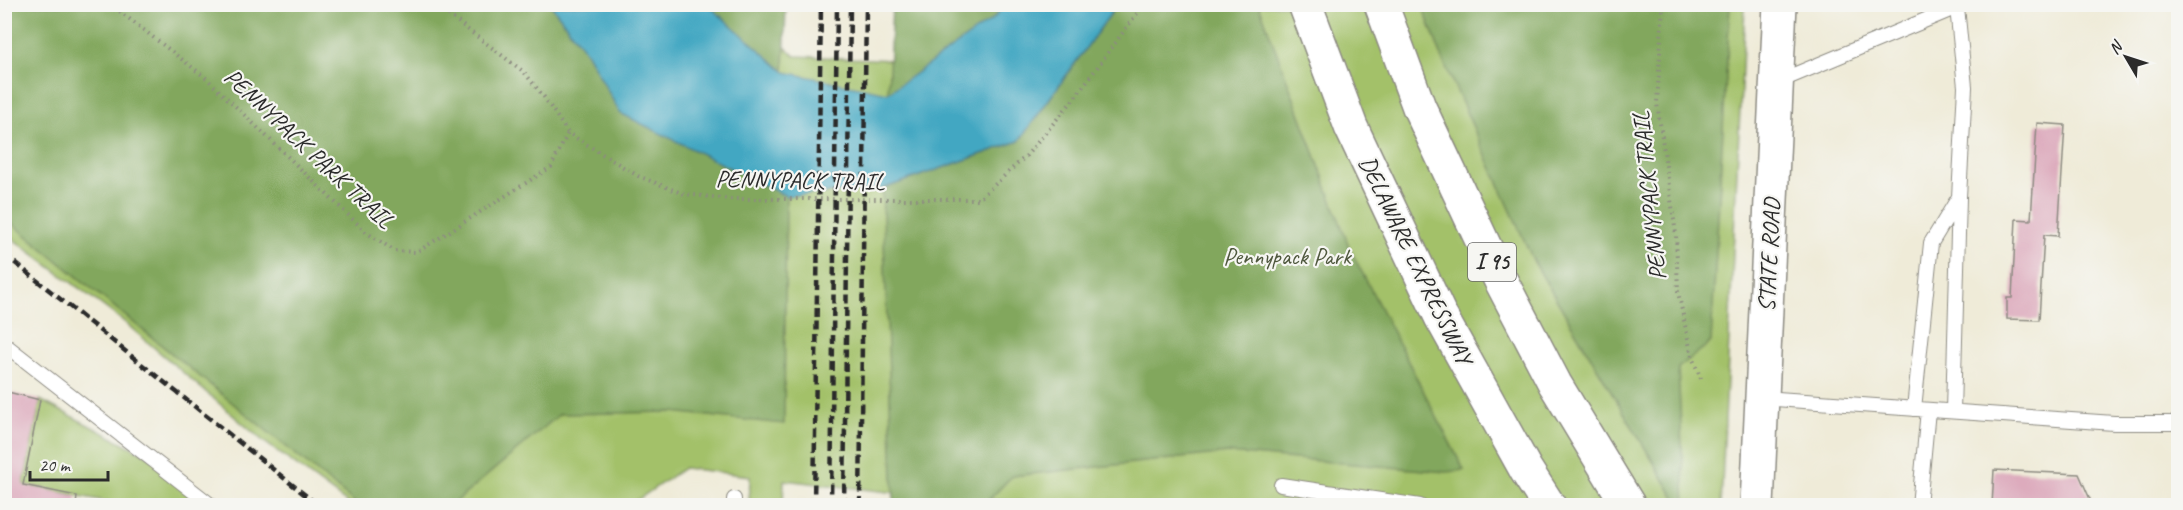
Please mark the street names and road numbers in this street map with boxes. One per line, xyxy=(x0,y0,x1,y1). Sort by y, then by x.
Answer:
street label: PENNYPACK PARK TRAIL xyxy=(218,62,401,235)
street label: PENNYPACK TRAIL xyxy=(1625,110,1673,282)
street label: DELAWARE EXPRESSWAY xyxy=(1352,151,1481,373)
street label: PENNYPACK TRAIL xyxy=(715,164,885,196)
street label: STATE ROAD xyxy=(1751,195,1787,313)
road number: I 95 xyxy=(1468,243,1516,281)

